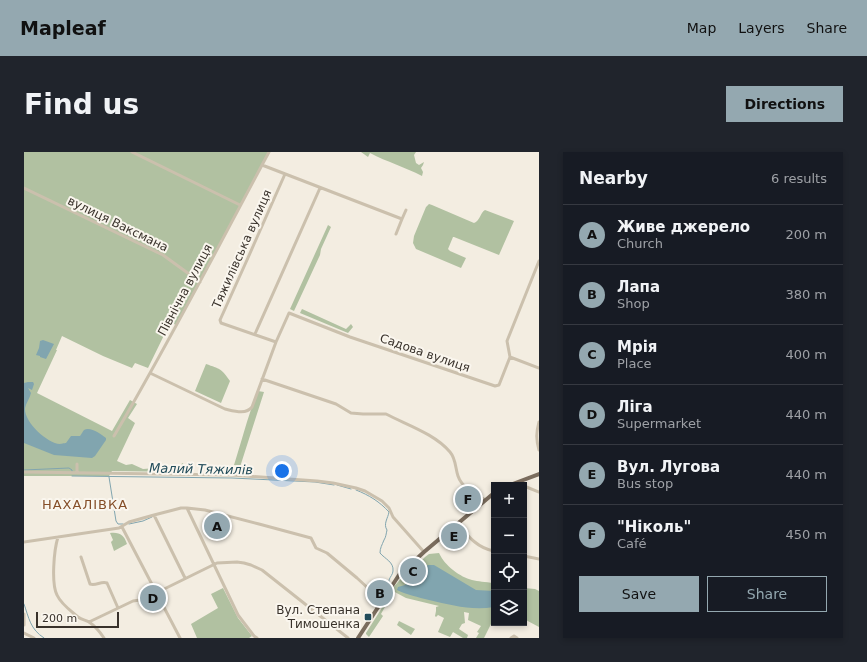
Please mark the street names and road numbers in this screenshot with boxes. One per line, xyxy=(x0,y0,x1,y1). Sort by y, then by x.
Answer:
street label: Тяжилівська вулиця xyxy=(209,188,274,311)
street label: вулиця Ваксмана xyxy=(66,194,170,254)
street label: Північна вулиця xyxy=(155,242,215,338)
street label: Садова вулиця xyxy=(378,331,472,375)

